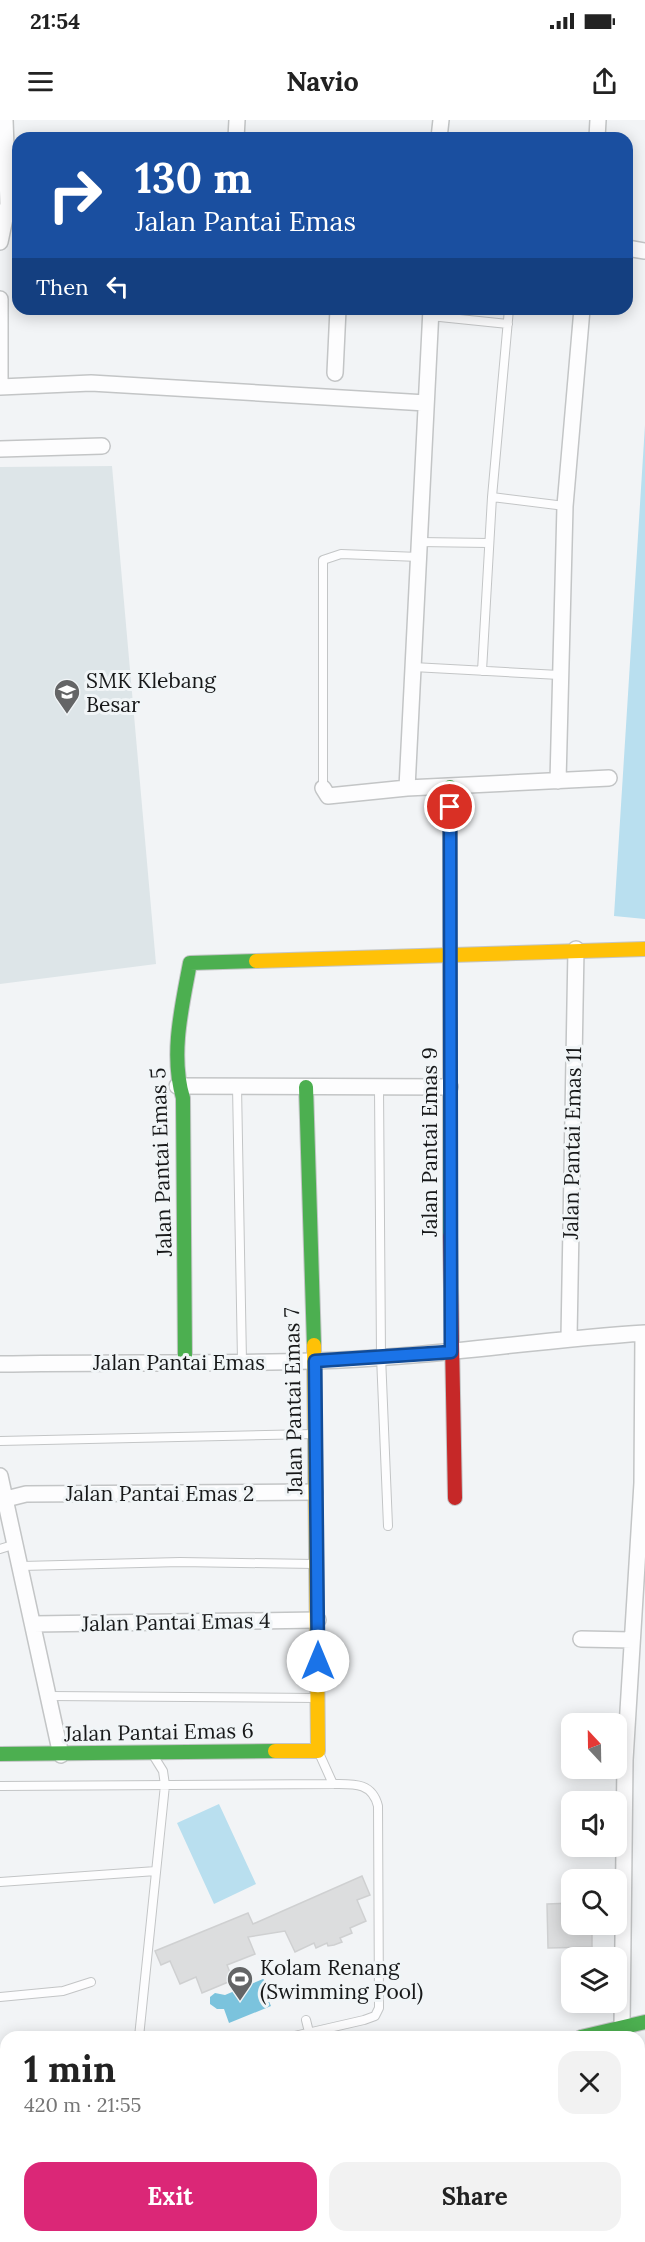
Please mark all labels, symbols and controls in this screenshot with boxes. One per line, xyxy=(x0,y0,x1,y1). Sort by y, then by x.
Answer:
text: 21:54 xyxy=(30,7,80,35)
text: Navio xyxy=(286,64,359,98)
icon: menu xyxy=(24,65,57,98)
icon: share xyxy=(588,65,621,98)
text: 130 m xyxy=(135,151,252,205)
icon: right xyxy=(36,156,114,234)
text: Jalan Pantai Emas xyxy=(135,204,356,238)
icon: left xyxy=(101,270,134,303)
text: Then xyxy=(36,273,89,301)
place label: SMK Klebang Besar xyxy=(86,667,216,718)
school or university icon: SMK Klebang Besar xyxy=(52,677,82,715)
pin xyxy=(424,781,475,832)
icon: arrive xyxy=(433,790,466,823)
street label: Jalan Pantai Emas 11 xyxy=(557,1046,587,1241)
street label: Jalan Pantai Emas 9 xyxy=(416,1047,443,1238)
street label: Jalan Pantai Emas 5 xyxy=(144,1067,178,1258)
street label: Jalan Pantai Emas 7 xyxy=(278,1307,308,1496)
street label: Jalan Pantai Emas xyxy=(92,1349,265,1376)
street label: Jalan Pantai Emas 2 xyxy=(65,1480,254,1507)
street label: Jalan Pantai Emas 4 xyxy=(80,1607,271,1637)
position arrow xyxy=(286,1629,350,1693)
north arrow xyxy=(561,1713,627,1779)
map controls xyxy=(561,1713,627,2013)
street label: Jalan Pantai Emas 6 xyxy=(63,1717,254,1747)
button: sound xyxy=(561,1791,627,1857)
button: search xyxy=(561,1869,627,1935)
button: layers xyxy=(561,1947,627,2013)
place label: Kolam Renang (Swimming Pool) xyxy=(260,1954,423,2005)
sports icon: Kolam Renang (Swimming Pool) xyxy=(225,1964,255,2002)
text: 1 min xyxy=(24,2046,116,2092)
button: close xyxy=(558,2051,621,2114)
text: 420 m · 21:55 xyxy=(24,2092,141,2117)
button: Exit xyxy=(24,2162,317,2231)
button: Share xyxy=(329,2162,621,2231)

